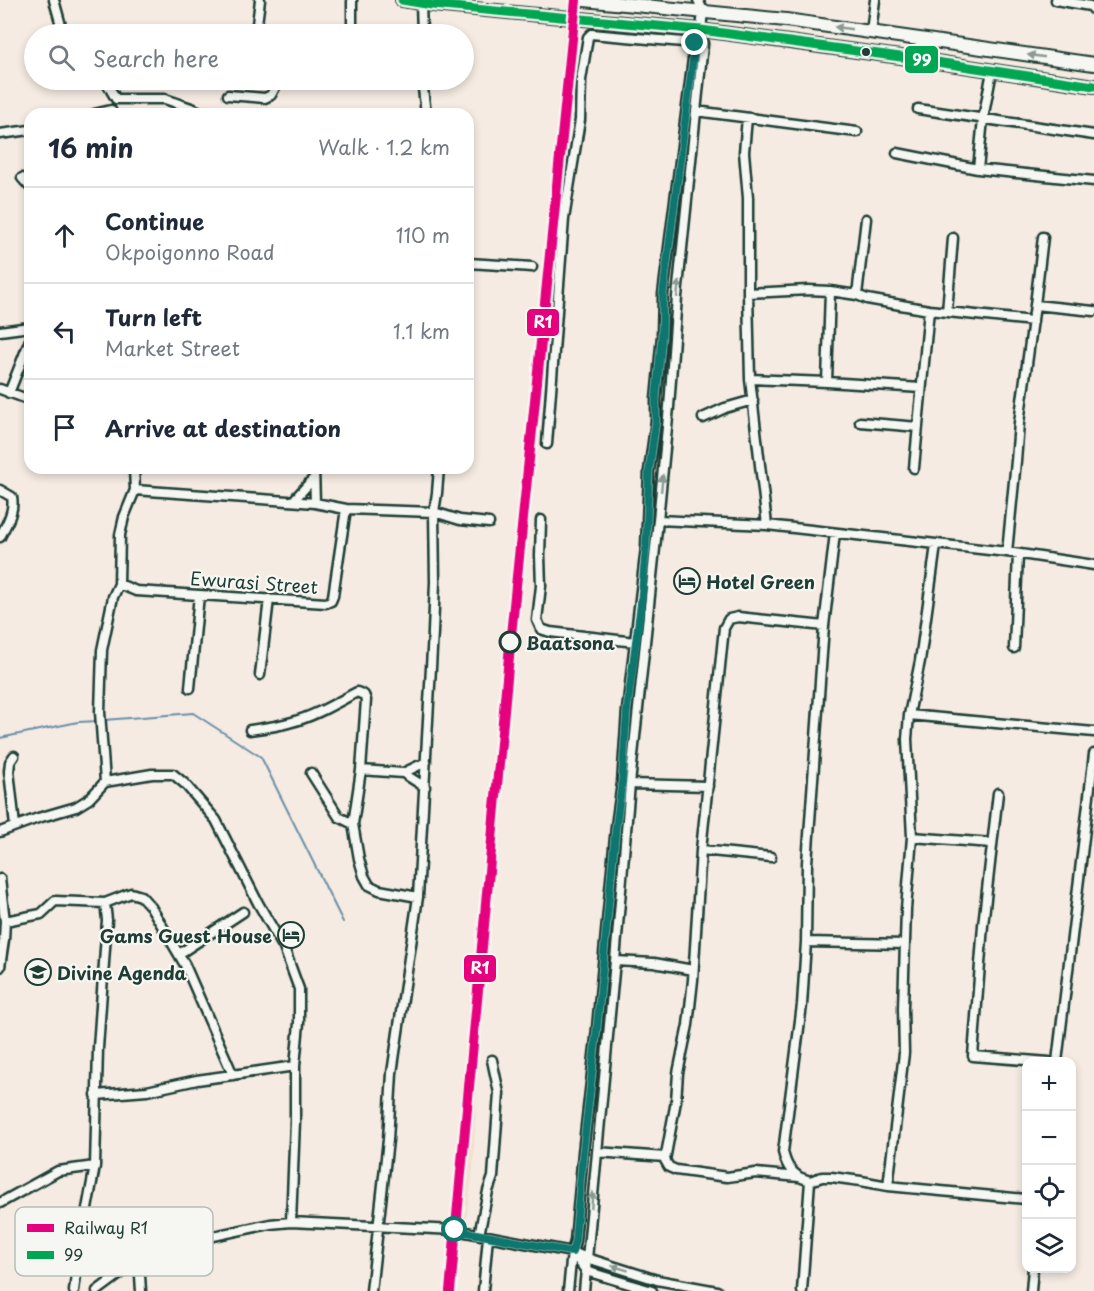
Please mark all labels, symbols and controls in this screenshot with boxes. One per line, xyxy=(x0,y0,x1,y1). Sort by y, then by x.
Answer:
one-way arrow xyxy=(833,23,852,32)
search box xyxy=(24,24,474,90)
route end xyxy=(681,29,707,55)
icon: search xyxy=(45,41,78,74)
text: Search here xyxy=(93,41,219,74)
line badge: 99 xyxy=(904,45,939,74)
unlabelled marker xyxy=(860,46,872,58)
text: 99 xyxy=(912,47,932,71)
one-way arrow xyxy=(1026,52,1045,61)
text: 16 min xyxy=(48,128,134,167)
text: Walk · 1.2 km xyxy=(318,132,450,162)
text: Continue xyxy=(105,204,204,237)
icon: ahead xyxy=(48,219,81,252)
text: 110 m xyxy=(396,220,450,250)
text: Okpoigonno Road xyxy=(105,237,275,267)
one-way arrow xyxy=(673,279,683,298)
text: Turn left xyxy=(105,300,202,333)
line badge: R1 xyxy=(526,308,560,337)
text: R1 xyxy=(534,309,553,333)
icon: left xyxy=(48,315,81,348)
text: 1.1 km xyxy=(393,316,450,346)
text: Market Street xyxy=(105,333,240,363)
icon: arrive xyxy=(48,411,81,444)
text: Arrive at destination xyxy=(105,411,341,444)
one-way arrow xyxy=(657,474,667,493)
street label: Ewurasi Street xyxy=(189,564,319,600)
hotel icon: Hotel Green xyxy=(672,566,702,596)
place label: Hotel Green xyxy=(706,568,815,595)
place label: Baatsona xyxy=(526,629,615,656)
marker: Baatsona xyxy=(499,631,521,653)
hotel icon: Gams Guest House xyxy=(276,920,306,950)
place label: Gams Guest House xyxy=(100,922,272,949)
line badge: R1 xyxy=(463,954,497,983)
text: R1 xyxy=(471,955,490,979)
school or university icon: Divine Agenda xyxy=(23,957,53,987)
place label: Divine Agenda xyxy=(57,959,187,986)
map controls xyxy=(1022,1057,1076,1273)
button: + xyxy=(1022,1057,1076,1111)
button: − xyxy=(1022,1111,1076,1165)
button: locate xyxy=(1022,1165,1076,1219)
one-way arrow xyxy=(588,1190,597,1209)
legend xyxy=(15,1207,213,1276)
text: Railway R1 xyxy=(64,1215,148,1239)
route start xyxy=(441,1216,467,1242)
button: layers xyxy=(1022,1219,1076,1273)
text: 99 xyxy=(64,1242,83,1266)
one-way arrow xyxy=(611,1263,629,1272)

